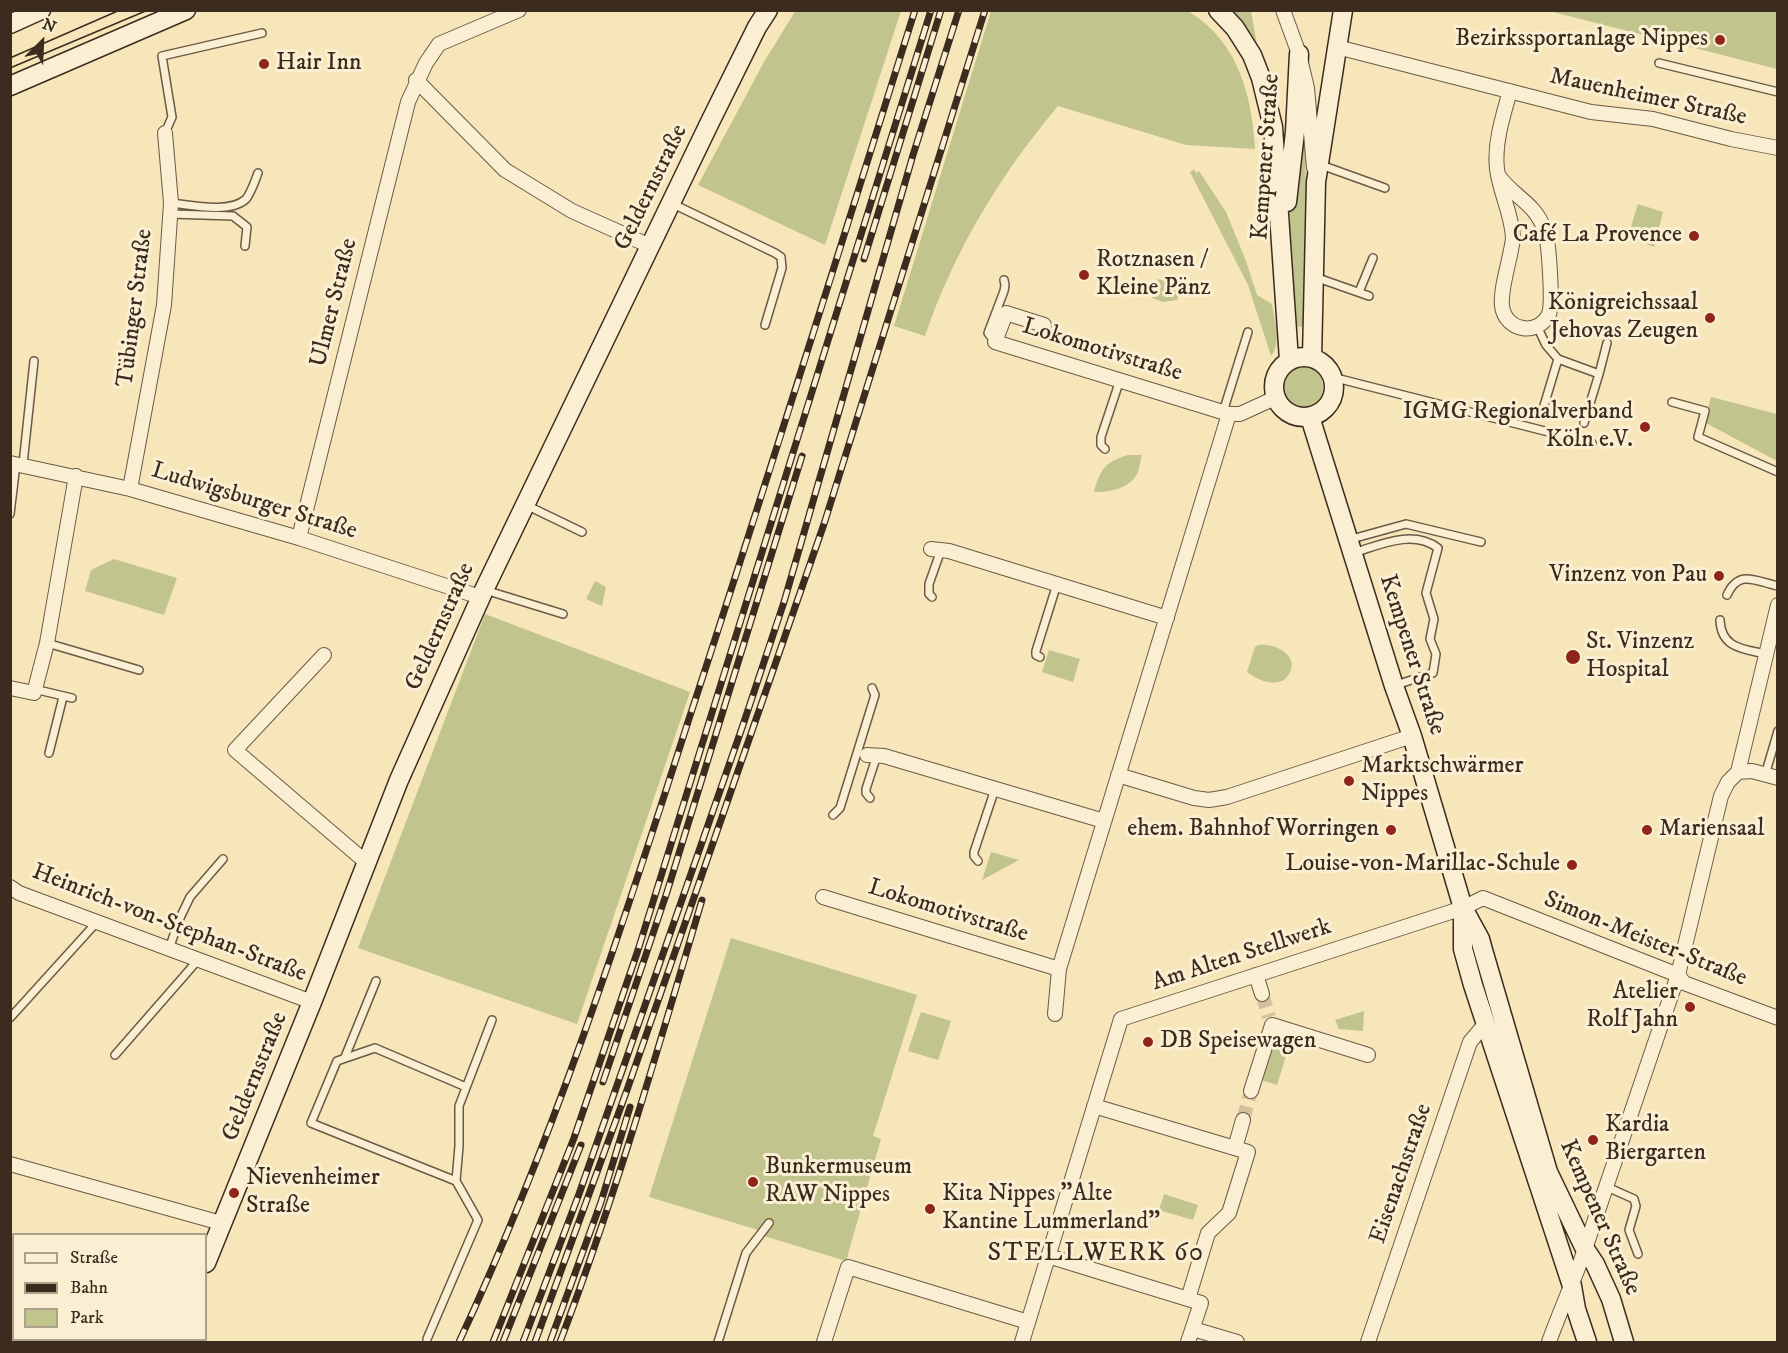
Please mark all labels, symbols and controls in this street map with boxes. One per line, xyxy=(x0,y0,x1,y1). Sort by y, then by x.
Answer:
north arrow xyxy=(12,12,72,72)
text: N xyxy=(39,14,59,37)
place label: Bezirkssportanlage Nippes xyxy=(1455,26,1708,54)
marker: Bezirkssportanlage Nippes xyxy=(1713,33,1727,47)
place label: Hair Inn xyxy=(276,50,362,78)
marker: Hair Inn xyxy=(257,57,271,71)
street label: Mauenheimer Straße xyxy=(1547,63,1749,133)
street label: Kempener Straße xyxy=(1247,73,1287,241)
street label: Geldernstraße xyxy=(609,120,695,256)
place label: Café La Provence xyxy=(1513,222,1682,250)
street label: Tübinger Straße xyxy=(112,227,160,389)
marker: Café La Provence xyxy=(1687,229,1701,243)
street label: Ulmer Straße xyxy=(305,236,365,370)
place label: Rotznasen / Kleine Pänz xyxy=(1096,247,1211,303)
marker: Rotznasen / Kleine Pänz xyxy=(1077,268,1091,282)
place label: Königreichssaal Jehovas Zeugen xyxy=(1548,290,1698,346)
marker: Königreichssaal Jehovas Zeugen xyxy=(1703,311,1717,325)
street label: Lokomotivstraße xyxy=(1019,313,1185,389)
place label: IGMG Regionalverband Köln e.V. xyxy=(1403,399,1633,455)
marker: IGMG Regionalverband Köln e.V. xyxy=(1638,420,1652,434)
street label: Ludwigsburger Straße xyxy=(148,457,360,547)
street label: Geldernstraße xyxy=(400,559,482,695)
place label: Vinzenz von Pau xyxy=(1549,562,1707,590)
marker: Vinzenz von Pau xyxy=(1712,569,1726,583)
street label: Kempener Straße xyxy=(1372,571,1450,739)
place label: St. Vinzenz Hospital xyxy=(1586,629,1694,685)
marker: St. Vinzenz Hospital xyxy=(1564,648,1582,666)
place label: Marktschwärmer Nippes xyxy=(1361,753,1523,809)
marker: Marktschwärmer Nippes xyxy=(1342,774,1356,788)
place label: ehem. Bahnhof Worringen xyxy=(1127,816,1379,844)
place label: Mariensaal xyxy=(1659,816,1764,844)
marker: ehem. Bahnhof Worringen xyxy=(1384,823,1398,837)
marker: Mariensaal xyxy=(1640,823,1654,837)
place label: Louise-von-Marillac-Schule xyxy=(1285,851,1560,879)
street label: Heinrich-von-Stephan-Straße xyxy=(28,858,310,990)
marker: Louise-von-Marillac-Schule xyxy=(1565,858,1579,872)
street label: Lokomotivstraße xyxy=(865,874,1031,950)
street label: Simon-Meister-Straße xyxy=(1539,886,1751,994)
street label: Am Alten Stellwerk xyxy=(1149,913,1335,999)
place label: Atelier Rolf Jahn xyxy=(1586,979,1678,1035)
marker: Atelier Rolf Jahn xyxy=(1683,1000,1697,1014)
street label: Geldernstraße xyxy=(217,1008,295,1146)
place label: DB Speisewagen xyxy=(1160,1028,1316,1056)
marker: DB Speisewagen xyxy=(1141,1035,1155,1049)
street label: Eisenachstraße xyxy=(1365,1100,1439,1248)
place label: Kardia Biergarten xyxy=(1605,1112,1706,1168)
marker: Kardia Biergarten xyxy=(1586,1133,1600,1147)
street label: Kempener Straße xyxy=(1552,1136,1646,1300)
place label: Bunkermuseum RAW Nippes xyxy=(765,1154,912,1210)
place label: Nievenheimer Straße xyxy=(246,1165,380,1221)
marker: Bunkermuseum RAW Nippes xyxy=(746,1175,760,1189)
place label: Kita Nippes "Alte Kantine Lummerland" xyxy=(942,1181,1160,1237)
marker: Nievenheimer Straße xyxy=(227,1186,241,1200)
marker: Kita Nippes "Alte Kantine Lummerland" xyxy=(923,1202,937,1216)
legend xyxy=(12,1233,207,1341)
district label: STELLWERK 60 xyxy=(988,1239,1204,1271)
text: Straße xyxy=(70,1247,118,1269)
text: Bahn xyxy=(70,1277,108,1299)
text: Park xyxy=(70,1307,104,1329)

